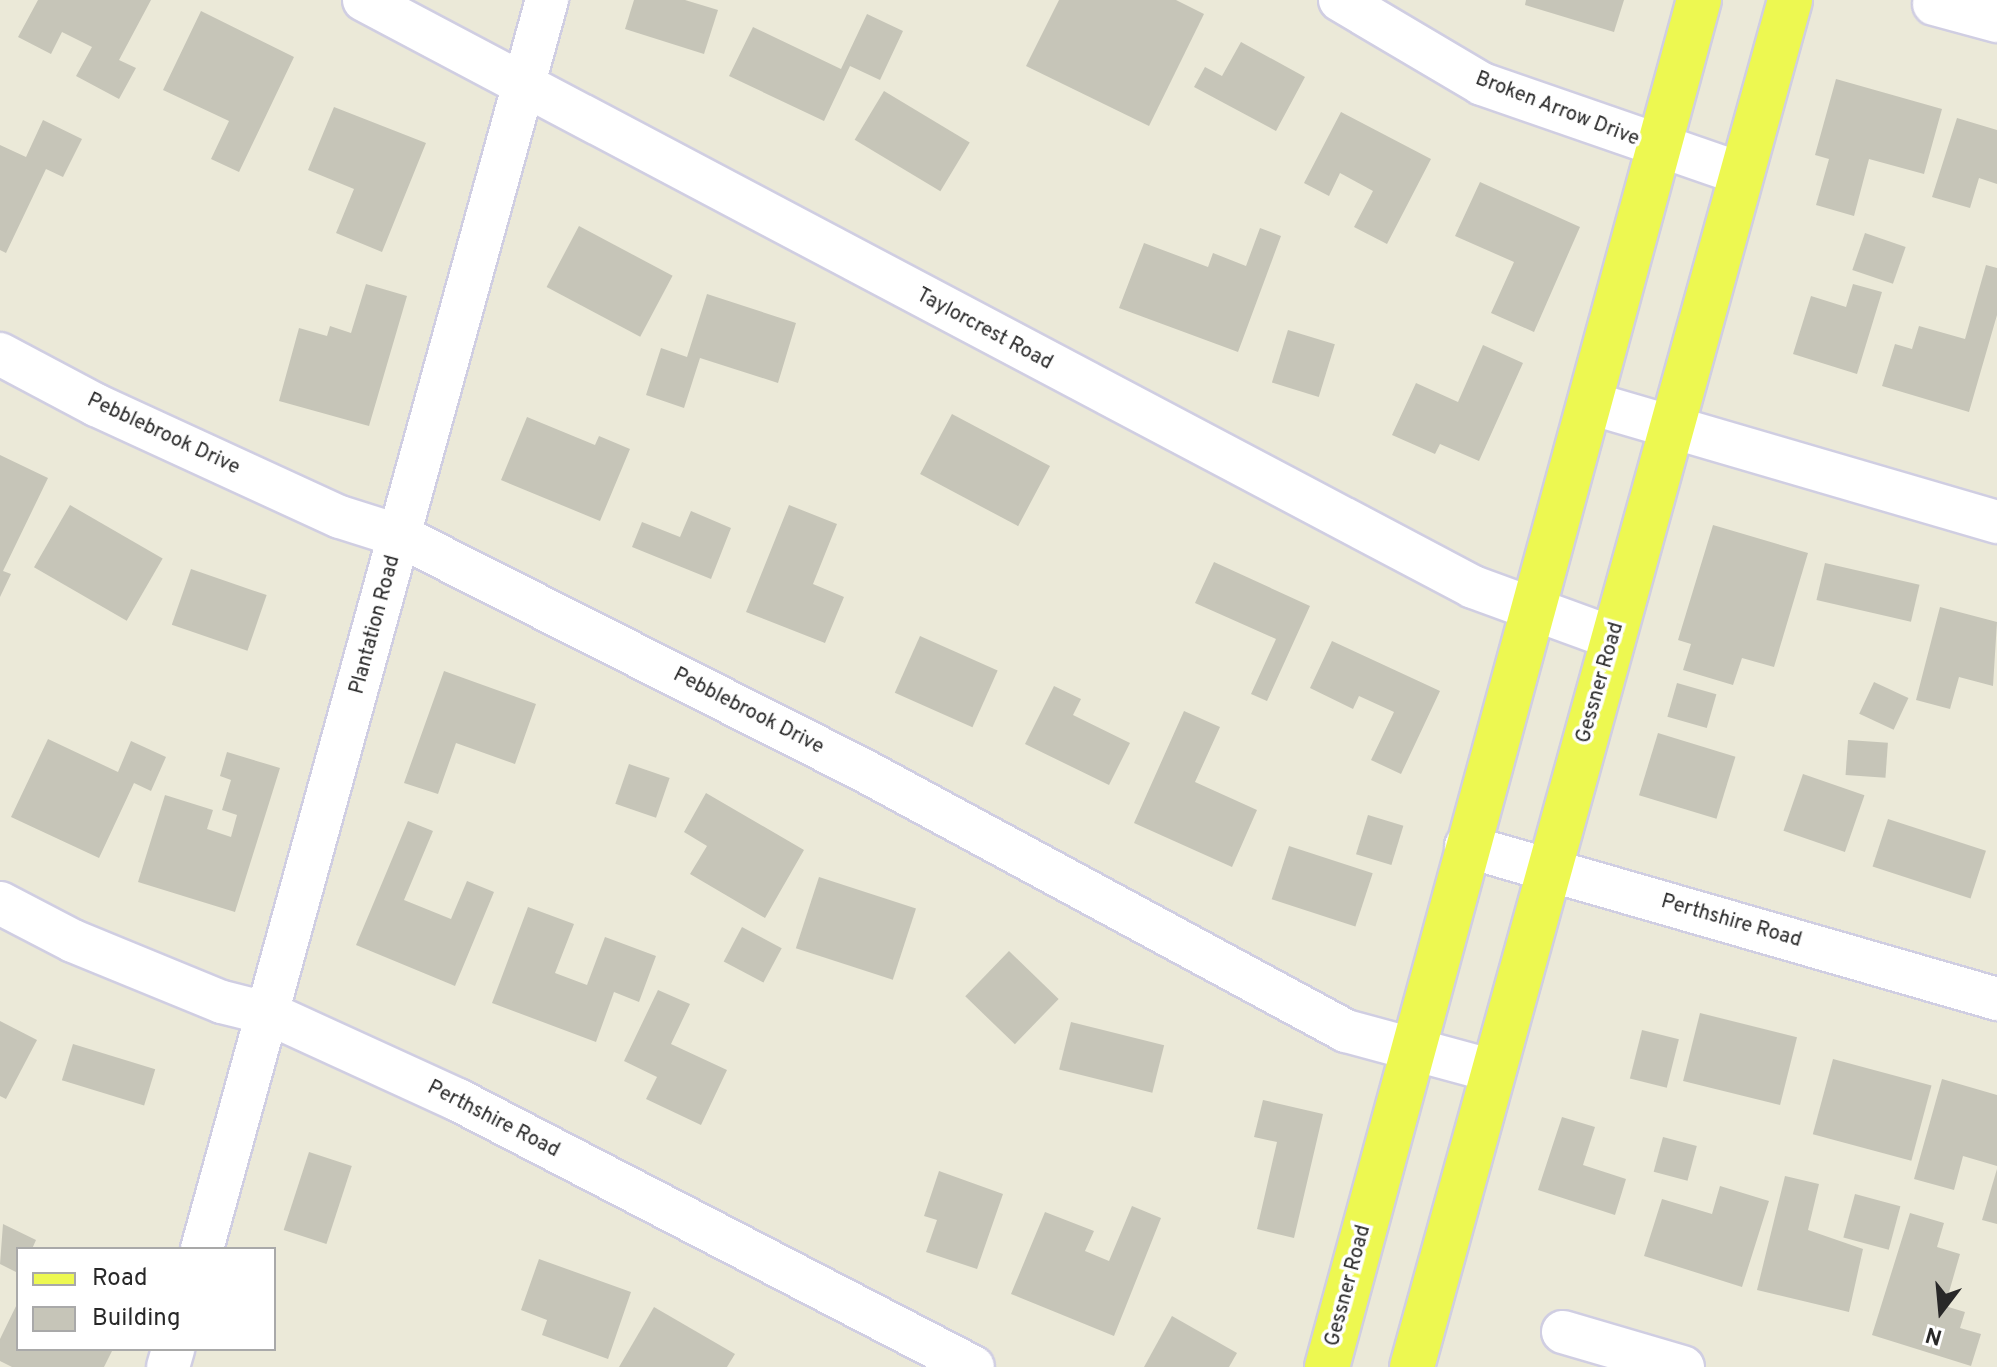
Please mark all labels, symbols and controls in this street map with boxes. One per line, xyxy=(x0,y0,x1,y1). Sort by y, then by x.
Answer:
street label: Broken Arrow Drive xyxy=(1471,68,1643,152)
street label: Taylorcrest Road xyxy=(912,284,1056,376)
street label: Pebblebrook Drive xyxy=(83,389,243,481)
street label: Plantation Road xyxy=(346,553,406,697)
street label: Gessner Road xyxy=(1572,620,1630,746)
street label: Pebblebrook Drive xyxy=(669,664,827,760)
street label: Perthshire Road xyxy=(1658,890,1804,954)
street label: Perthshire Road xyxy=(423,1076,563,1164)
street label: Gessner Road xyxy=(1321,1223,1377,1349)
legend xyxy=(16,1247,276,1351)
text: Road xyxy=(92,1264,148,1294)
north arrow xyxy=(1901,1271,1981,1351)
text: Building xyxy=(92,1304,181,1334)
text: N xyxy=(1923,1319,1946,1350)

